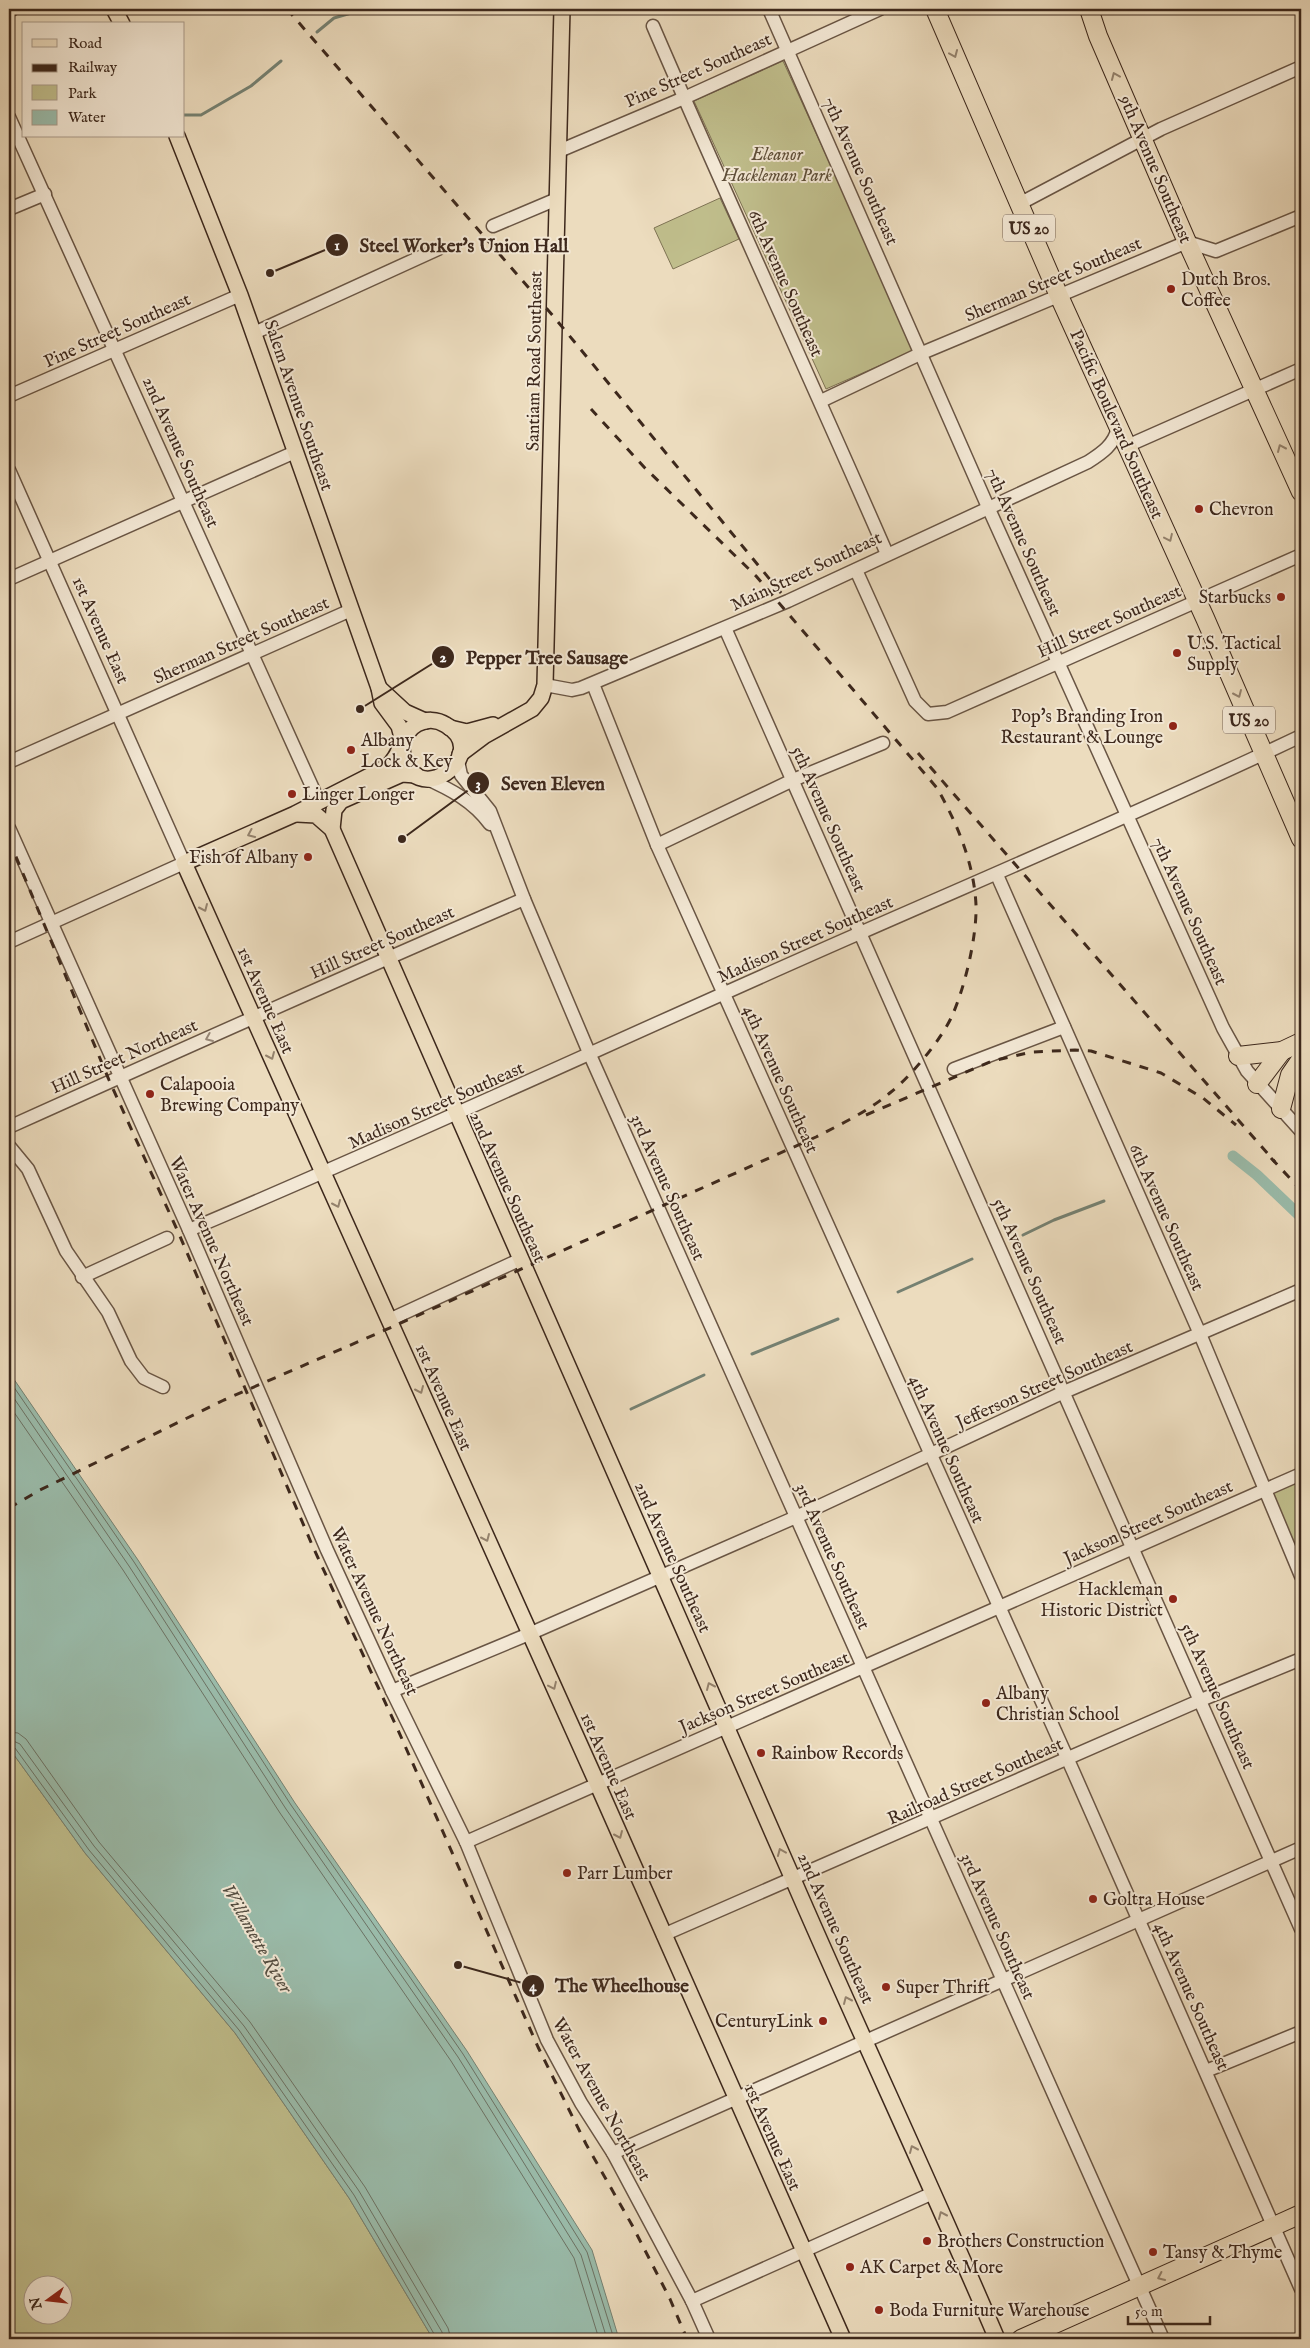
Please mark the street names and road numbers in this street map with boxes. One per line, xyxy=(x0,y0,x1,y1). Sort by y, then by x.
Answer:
street label: Pine Street Southeast xyxy=(622,29,776,114)
street label: 9th Avenue Southeast xyxy=(1113,91,1196,247)
street label: 7th Avenue Southeast xyxy=(817,94,903,249)
street label: 6th Avenue Southeast xyxy=(742,206,827,361)
road number: US 20 xyxy=(1003,214,1055,242)
street label: Sherman Street Southeast xyxy=(962,233,1145,328)
street label: Santiam Road Southeast xyxy=(522,271,549,451)
street label: Pine Street Southeast xyxy=(41,289,195,374)
street label: Salem Avenue Southeast xyxy=(258,317,338,494)
street label: Pacific Boulevard Southeast xyxy=(1063,326,1168,523)
street label: 2nd Avenue Southeast xyxy=(136,374,223,532)
street label: 7th Avenue Southeast xyxy=(980,465,1066,620)
street label: Main Street Southeast xyxy=(727,527,886,617)
street label: 1st Avenue East xyxy=(66,573,133,688)
street label: Hill Street Southeast xyxy=(1034,580,1185,664)
street label: Sherman Street Southeast xyxy=(150,592,333,691)
road number: US 20 xyxy=(1223,706,1275,734)
street label: 5th Avenue Southeast xyxy=(785,743,870,896)
street label: 7th Avenue Southeast xyxy=(1146,834,1232,989)
street label: Madison Street Southeast xyxy=(714,891,897,989)
street label: Hill Street Southeast xyxy=(307,901,458,985)
street label: 1st Avenue East xyxy=(231,943,298,1058)
street label: 4th Avenue Southeast xyxy=(737,1002,823,1157)
street label: Hill Street Northeast xyxy=(48,1015,202,1100)
street label: Madison Street Southeast xyxy=(345,1057,528,1155)
street label: 2nd Avenue Southeast xyxy=(463,1109,550,1267)
street label: 3rd Avenue Southeast xyxy=(624,1111,709,1265)
street label: 6th Avenue Southeast xyxy=(1123,1140,1208,1295)
street label: Water Avenue Northeast xyxy=(163,1153,258,1330)
street label: 5th Avenue Southeast xyxy=(986,1195,1071,1348)
street label: Jefferson Street Southeast xyxy=(951,1336,1137,1436)
street label: 1st Avenue East xyxy=(409,1340,476,1455)
street label: 4th Avenue Southeast xyxy=(903,1372,989,1527)
street label: Jackson Street Southeast xyxy=(1059,1476,1237,1572)
street label: 2nd Avenue Southeast xyxy=(628,1479,715,1637)
street label: 3rd Avenue Southeast xyxy=(789,1480,874,1634)
street label: Water Avenue Northeast xyxy=(324,1524,423,1700)
street label: 5th Avenue Southeast xyxy=(1174,1620,1259,1773)
street label: Jackson Street Southeast xyxy=(674,1647,853,1740)
street label: 1st Avenue East xyxy=(574,1709,641,1824)
street label: Railroad Street Southeast xyxy=(884,1733,1067,1831)
street label: 2nd Avenue Southeast xyxy=(791,1850,878,2008)
street label: 3rd Avenue Southeast xyxy=(954,1850,1039,2004)
street label: 4th Avenue Southeast xyxy=(1148,1919,1234,2074)
street label: Water Avenue Northeast xyxy=(546,2014,655,2185)
street label: 1st Avenue East xyxy=(738,2080,805,2195)

